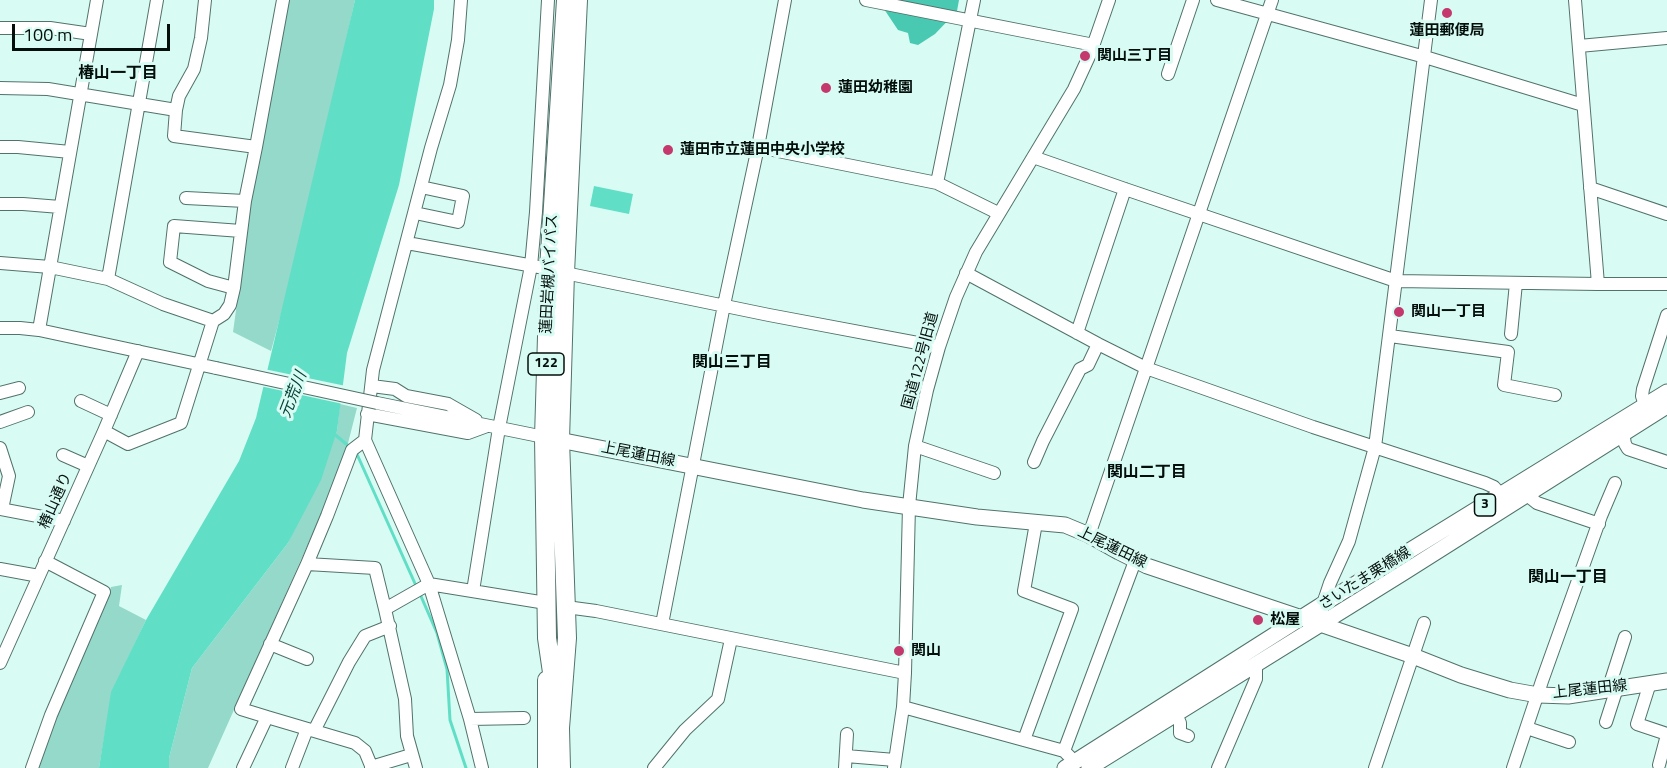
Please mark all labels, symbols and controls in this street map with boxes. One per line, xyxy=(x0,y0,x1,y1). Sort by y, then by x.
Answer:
marker: 蓮田郵便局 xyxy=(1440,6,1454,20)
scale bar xyxy=(15,12,172,50)
text: 100 m xyxy=(23,21,72,48)
place label: 蓮田郵便局 xyxy=(1410,22,1484,40)
place label: 関山三丁目 xyxy=(1097,47,1172,65)
marker: 関山三丁目 xyxy=(1078,49,1092,63)
district label: 椿山一丁目 xyxy=(78,64,158,84)
place label: 蓮田幼稚園 xyxy=(838,79,913,97)
marker: 蓮田幼稚園 xyxy=(819,81,833,95)
place label: 蓮田市立蓮田中央小学校 xyxy=(680,141,845,159)
marker: 蓮田市立蓮田中央小学校 xyxy=(661,143,675,157)
street label: 蓮田岩槻バイパス xyxy=(538,214,562,334)
place label: 関山一丁目 xyxy=(1411,303,1486,321)
marker: 関山一丁目 xyxy=(1392,305,1406,319)
street label: 国道122号旧道 xyxy=(899,310,943,412)
road number: 122 xyxy=(528,353,564,375)
district label: 関山三丁目 xyxy=(692,353,772,373)
water label: 元荒川 xyxy=(276,369,312,421)
street label: 上尾蓮田線 xyxy=(599,439,677,471)
district label: 関山二丁目 xyxy=(1107,463,1187,483)
street label: 椿山通り xyxy=(36,470,76,532)
road number: 3 xyxy=(1474,494,1496,516)
street label: 上尾蓮田線 xyxy=(1074,523,1150,573)
street label: さいたま栗橋線 xyxy=(1316,544,1414,614)
district label: 関山一丁目 xyxy=(1528,568,1608,588)
place label: 松屋 xyxy=(1270,611,1300,629)
marker: 松屋 xyxy=(1251,613,1265,627)
place label: 関山 xyxy=(911,642,941,660)
marker: 関山 xyxy=(892,644,906,658)
street label: 上尾蓮田線 xyxy=(1552,677,1628,703)

